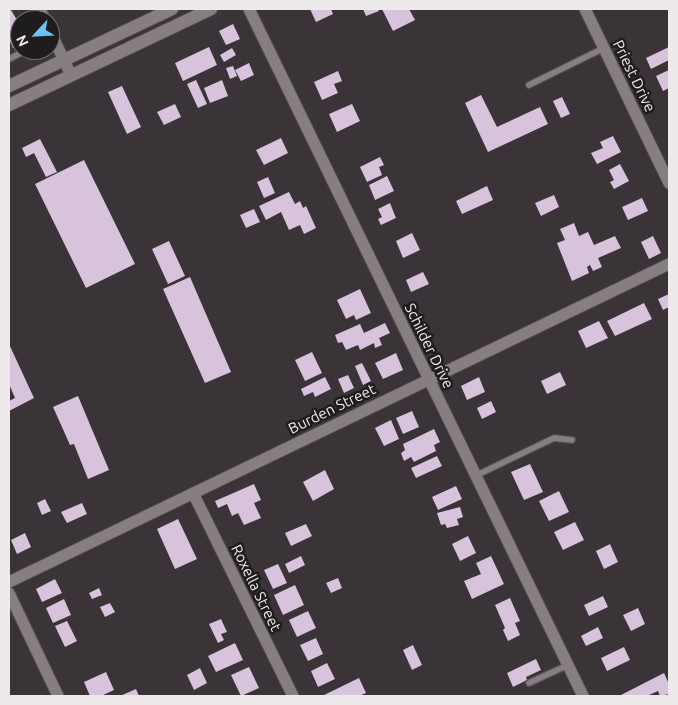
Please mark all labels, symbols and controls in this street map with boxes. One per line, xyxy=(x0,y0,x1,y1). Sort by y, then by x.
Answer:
north arrow xyxy=(10,10,60,60)
text: N xyxy=(13,33,32,49)
street label: Priest Drive xyxy=(609,37,659,115)
street label: Schilder Drive xyxy=(401,300,457,392)
street label: Burden Street xyxy=(285,380,379,438)
street label: Roxella Street xyxy=(227,542,285,634)

